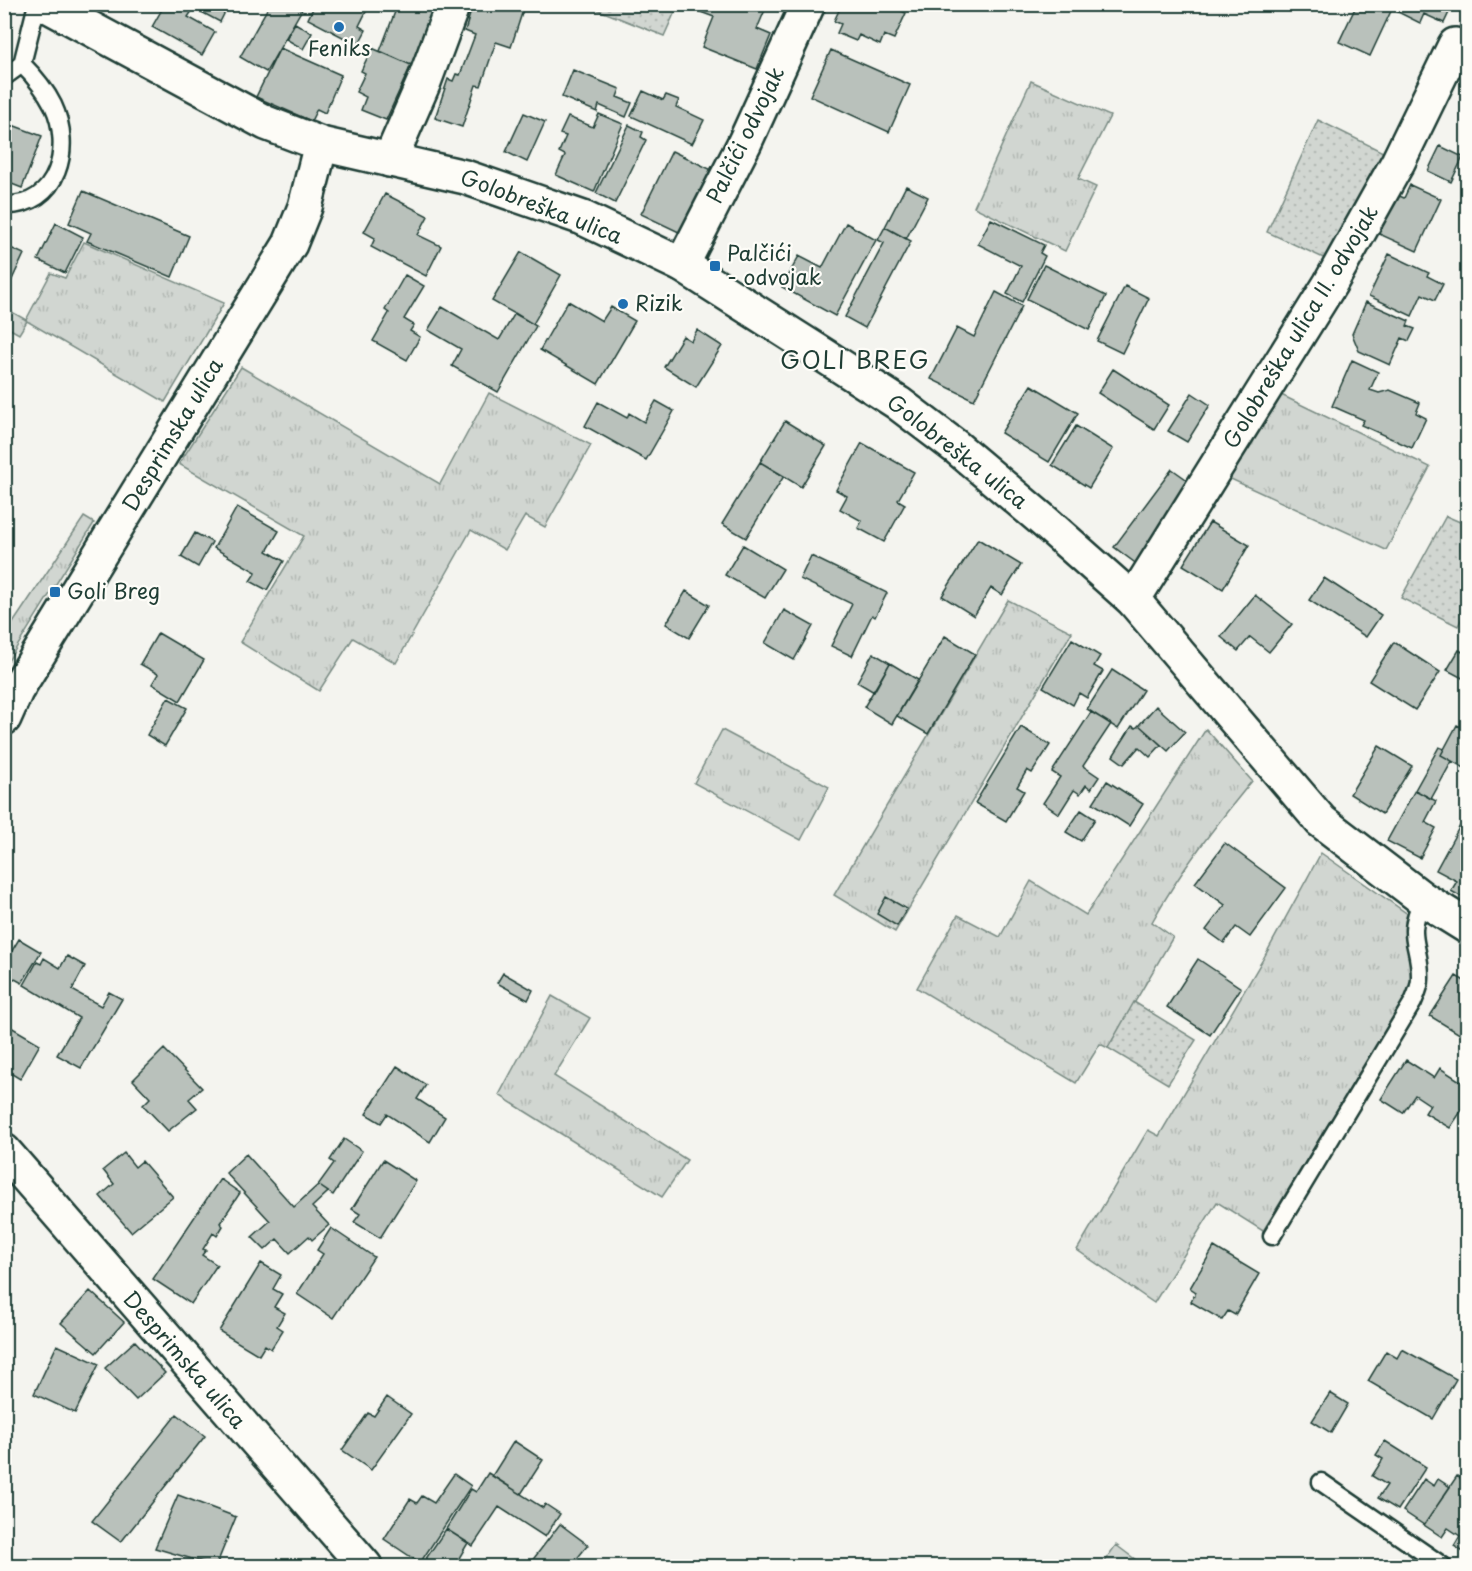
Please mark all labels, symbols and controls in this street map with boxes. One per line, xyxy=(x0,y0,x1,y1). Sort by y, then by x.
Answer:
marker: Feniks xyxy=(332,20,346,34)
place label: Feniks xyxy=(307,31,371,63)
street label: Palčići odvojak xyxy=(697,60,791,208)
street label: Golobreška ulica xyxy=(456,160,628,251)
street label: Golobreška ulica II. odvojak xyxy=(1214,198,1385,454)
place label: Palčići - odvojak xyxy=(727,236,822,292)
marker: Palčići - odvojak xyxy=(708,259,722,273)
place label: Rizik xyxy=(635,286,683,318)
marker: Rizik xyxy=(616,297,630,311)
district label: GOLI BREG xyxy=(780,341,930,377)
street label: Desprimska ulica xyxy=(113,351,230,517)
street label: Golobreška ulica xyxy=(881,385,1036,516)
place label: Goli Breg xyxy=(67,574,160,606)
marker: Goli Breg xyxy=(48,585,62,599)
street label: Desprimska ulica xyxy=(116,1283,255,1435)

